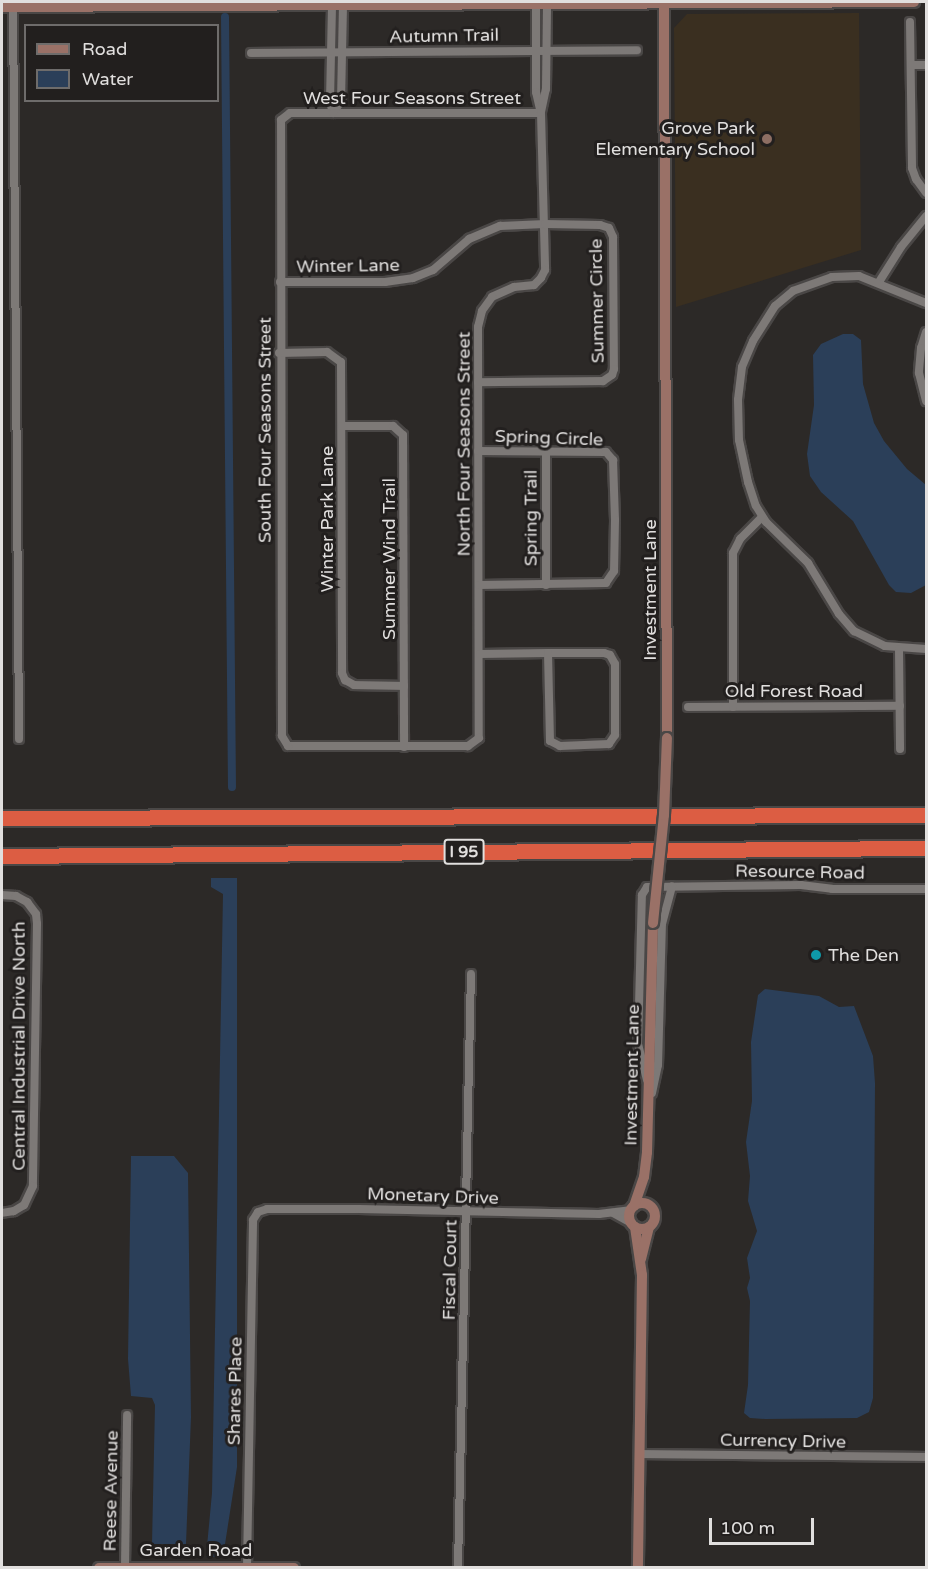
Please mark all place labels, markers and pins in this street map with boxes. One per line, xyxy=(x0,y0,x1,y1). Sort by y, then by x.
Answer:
place label: Grove Park Elementary School xyxy=(595,118,755,160)
marker: Grove Park Elementary School xyxy=(760,132,774,146)
place label: The Den xyxy=(828,944,899,966)
marker: The Den xyxy=(809,948,823,962)

